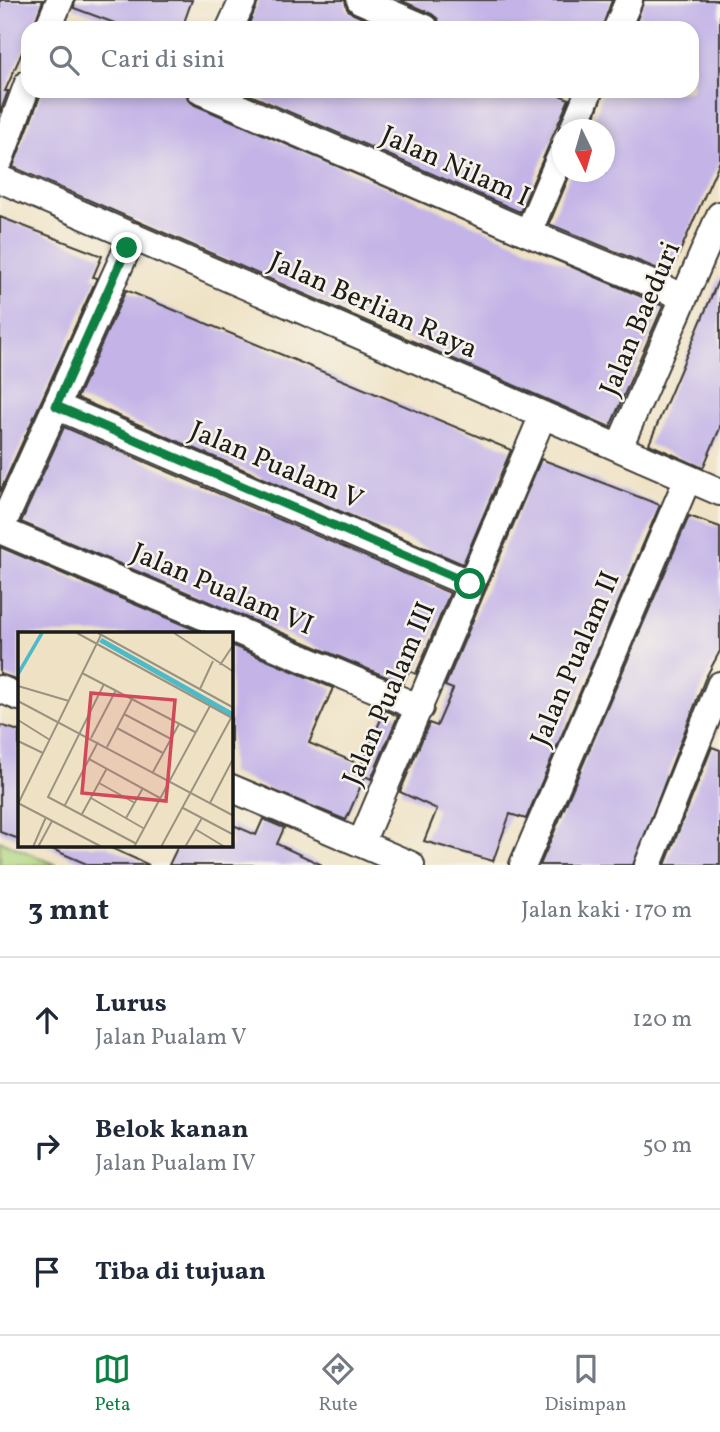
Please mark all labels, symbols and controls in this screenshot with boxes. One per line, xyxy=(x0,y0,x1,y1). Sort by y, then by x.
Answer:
search box xyxy=(21,21,699,98)
icon: search xyxy=(45,41,83,79)
text: Cari di sini xyxy=(101,42,225,78)
street label: Jalan Nilam I xyxy=(374,117,536,217)
north arrow xyxy=(552,119,615,182)
route end xyxy=(111,232,142,263)
street label: Jalan Baeduri xyxy=(591,236,691,402)
street label: Jalan Berlian Raya xyxy=(262,242,484,370)
street label: Jalan Pualam V xyxy=(183,412,369,520)
street label: Jalan Pualam VI xyxy=(125,534,319,646)
street label: Jalan Pualam II xyxy=(522,566,630,752)
route start xyxy=(454,568,485,599)
street label: Jalan Pualam III xyxy=(334,596,446,792)
inset map xyxy=(18,632,233,848)
text: 3 mnt xyxy=(28,890,109,932)
text: Jalan kaki · 170 m xyxy=(521,895,692,927)
text: Lurus xyxy=(95,986,167,1022)
icon: ahead xyxy=(28,1001,66,1039)
text: 120 m xyxy=(632,1004,692,1036)
text: Jalan Pualam V xyxy=(95,1022,247,1054)
text: Belok kanan xyxy=(95,1112,249,1148)
icon: right xyxy=(28,1127,66,1165)
text: 50 m xyxy=(643,1130,692,1162)
text: Jalan Pualam IV xyxy=(95,1148,256,1180)
icon: arrive xyxy=(28,1253,66,1291)
text: Tiba di tujuan xyxy=(95,1254,266,1290)
tab: Peta xyxy=(93,1350,131,1418)
tab: Rute xyxy=(318,1350,358,1418)
tab: Disimpan xyxy=(545,1350,627,1418)

